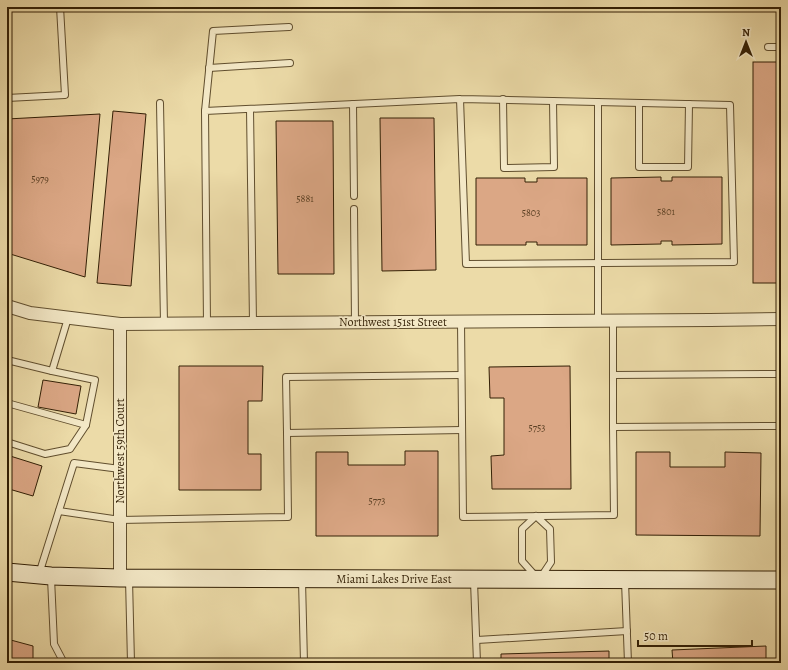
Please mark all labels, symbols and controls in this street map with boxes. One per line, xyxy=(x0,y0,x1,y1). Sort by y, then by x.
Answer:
north arrow xyxy=(726,22,766,62)
text: N xyxy=(742,25,750,40)
house number: 5979 xyxy=(31,172,49,185)
house number: 5881 xyxy=(296,192,314,205)
house number: 5801 xyxy=(657,205,676,218)
house number: 5803 xyxy=(522,206,540,219)
street label: Northwest 151st Street xyxy=(339,314,447,330)
street label: Northwest 59th Court xyxy=(112,398,128,504)
house number: 5753 xyxy=(529,421,545,434)
house number: 5773 xyxy=(369,494,385,507)
street label: Miami Lakes Drive East xyxy=(336,571,452,587)
scale bar xyxy=(638,622,752,648)
text: 50 m xyxy=(644,628,668,644)

